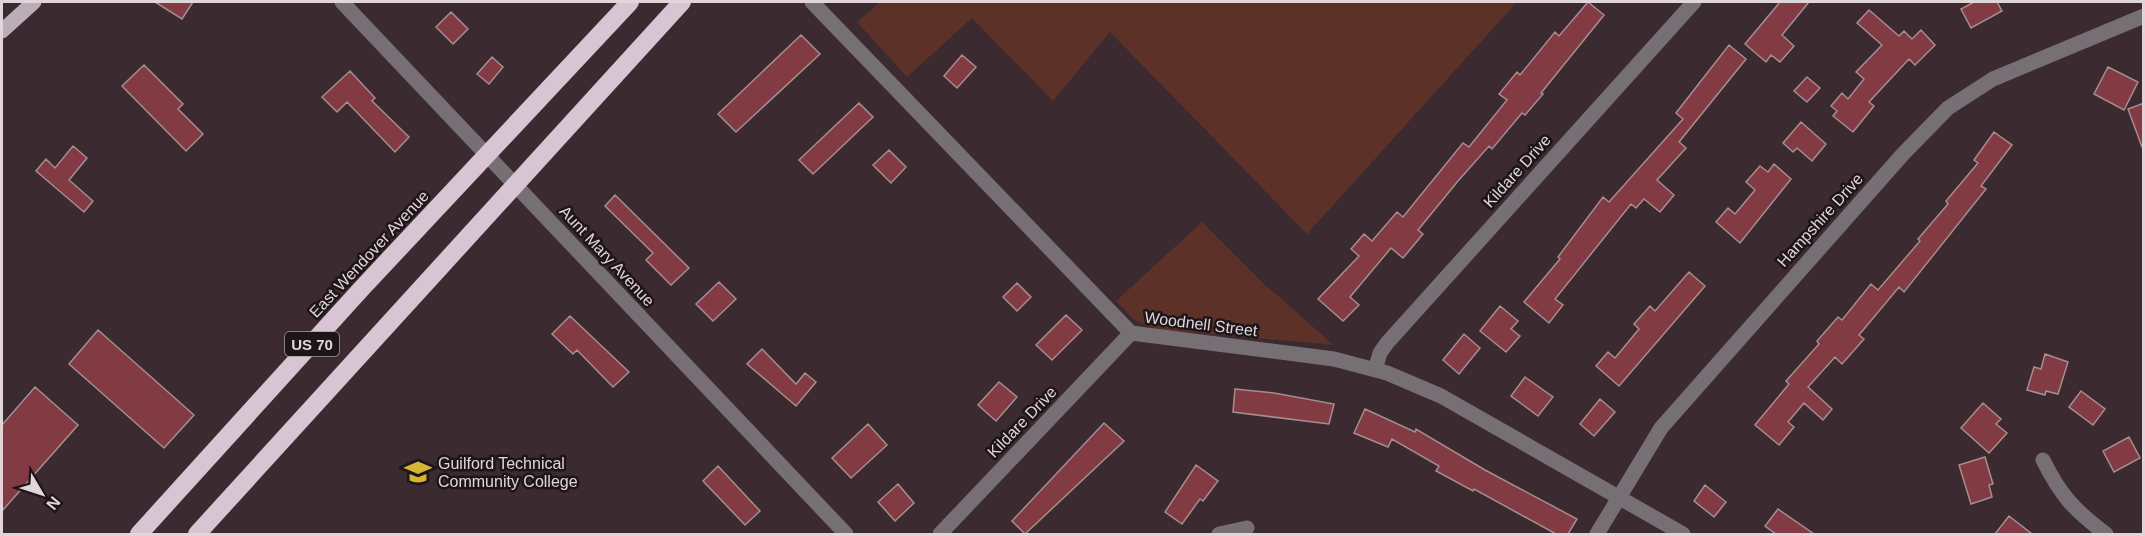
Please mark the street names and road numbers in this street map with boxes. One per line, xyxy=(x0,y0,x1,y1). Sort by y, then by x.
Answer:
street label: Kildare Drive xyxy=(1480,131,1554,211)
street label: Hampshire Drive xyxy=(1774,170,1866,270)
street label: East Wendover Avenue xyxy=(306,187,432,321)
street label: Aunt Mary Avenue xyxy=(556,202,658,310)
street label: Woodnell Street xyxy=(1144,309,1259,339)
road number: US 70 xyxy=(285,332,339,356)
street label: Kildare Drive xyxy=(984,383,1060,461)

